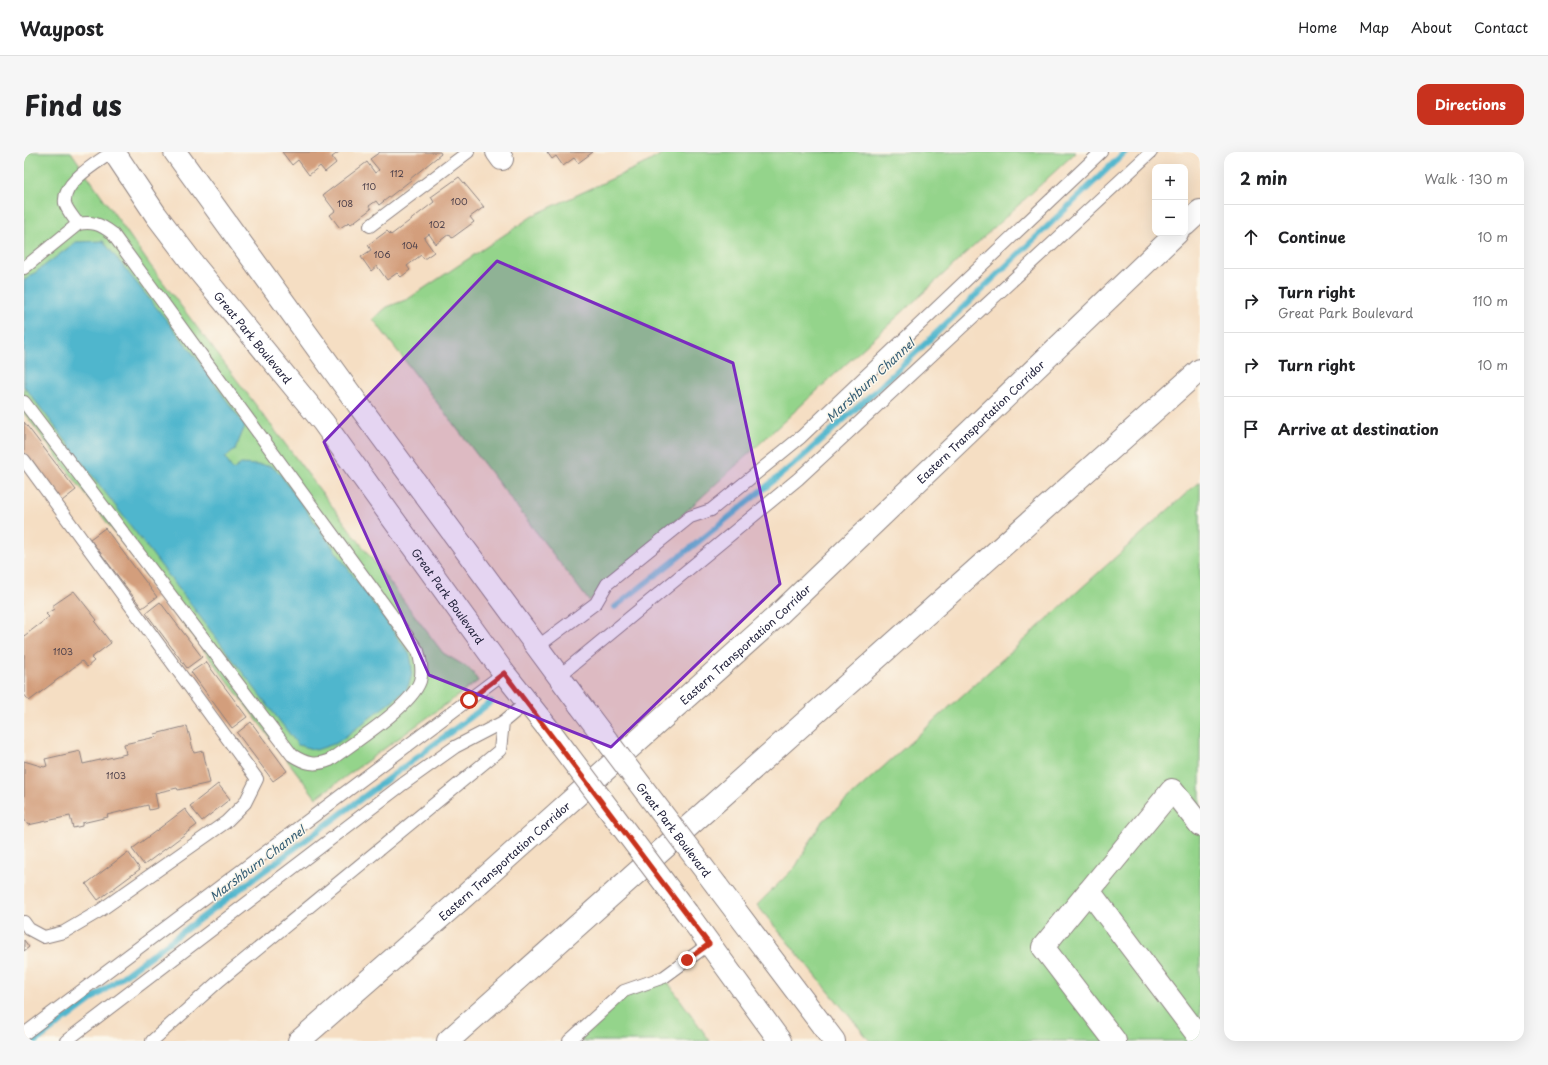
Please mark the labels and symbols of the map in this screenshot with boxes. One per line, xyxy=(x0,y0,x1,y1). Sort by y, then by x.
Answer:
house number: 112 xyxy=(390,166,404,180)
house number: 110 xyxy=(362,179,376,193)
house number: 100 xyxy=(450,194,468,208)
house number: 108 xyxy=(337,196,353,210)
house number: 102 xyxy=(429,217,445,231)
house number: 104 xyxy=(402,238,418,252)
house number: 106 xyxy=(374,247,390,261)
street label: Great Park Boulevard xyxy=(210,288,296,387)
water label: Marshburn Channel xyxy=(822,333,919,426)
street label: Eastern Transportation Corridor xyxy=(912,356,1048,487)
street label: Great Park Boulevard xyxy=(408,544,489,647)
street label: Eastern Transportation Corridor xyxy=(676,580,814,708)
house number: 1103 xyxy=(53,644,73,658)
route start xyxy=(460,691,478,709)
house number: 1103 xyxy=(106,768,126,782)
street label: Great Park Boulevard xyxy=(633,779,716,880)
street label: Eastern Transportation Corridor xyxy=(434,797,574,924)
water label: Marshburn Channel xyxy=(206,820,310,905)
route end xyxy=(678,951,696,969)

